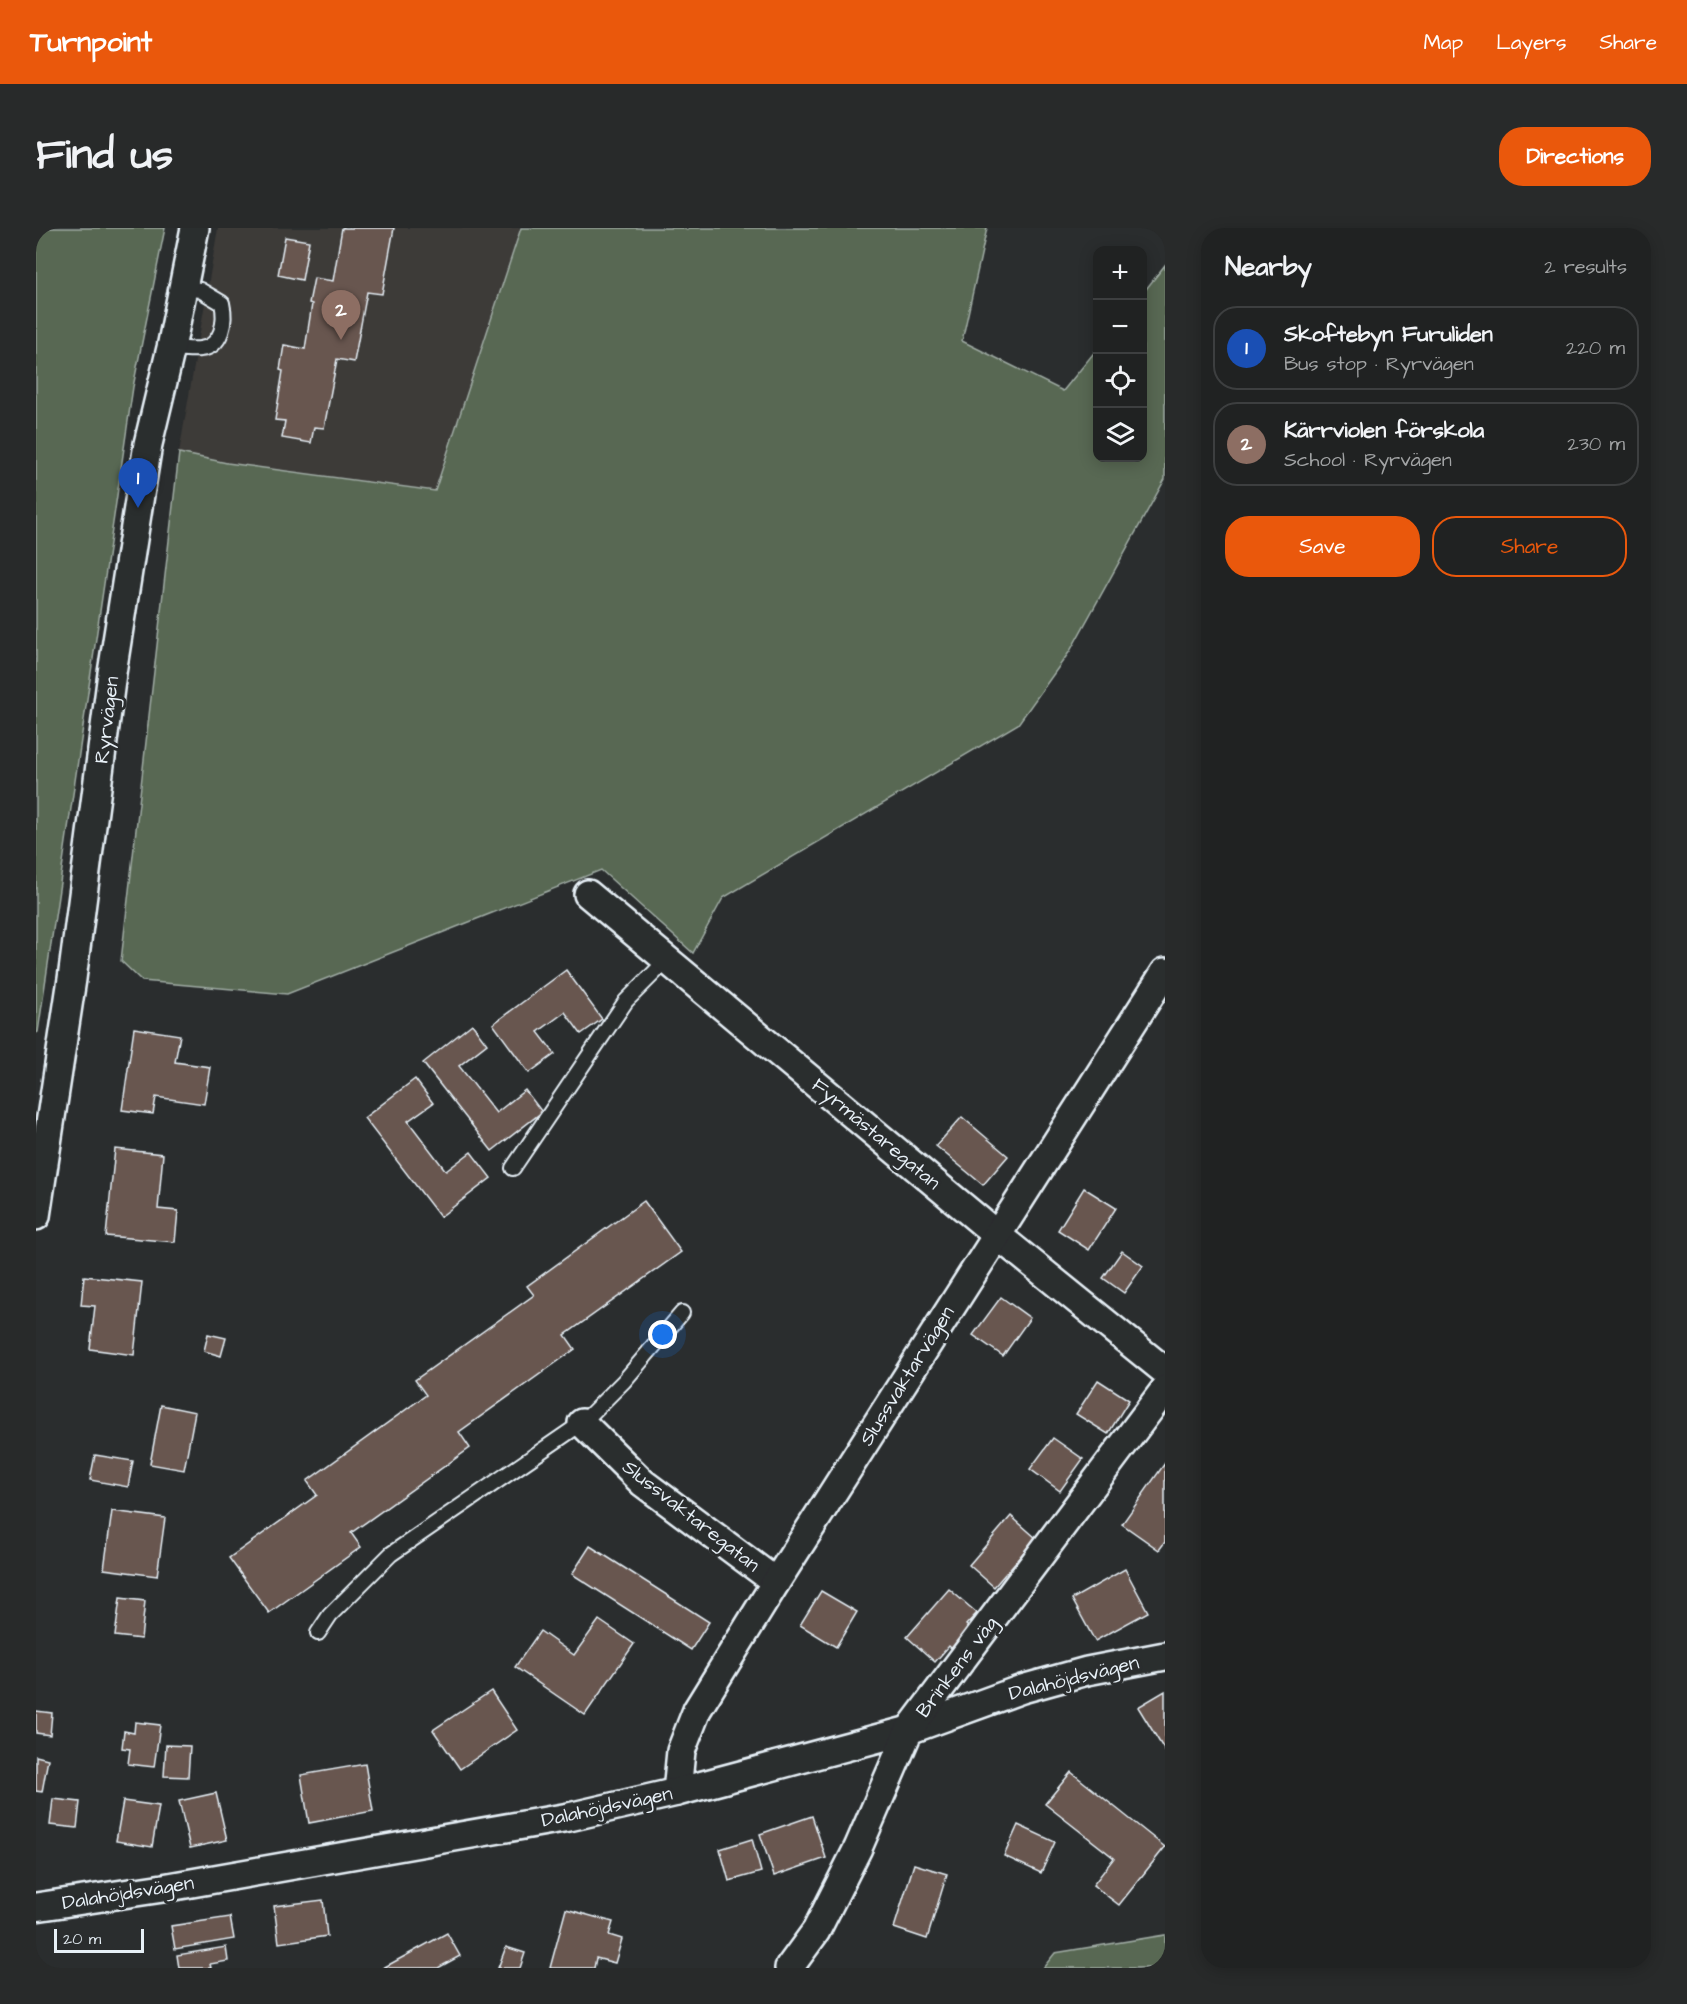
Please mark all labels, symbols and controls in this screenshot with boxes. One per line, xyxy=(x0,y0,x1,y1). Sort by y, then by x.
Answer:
text: Turnpoint xyxy=(30,23,152,62)
text: Map xyxy=(1423,28,1463,57)
text: Layers xyxy=(1496,28,1566,57)
text: Share xyxy=(1599,28,1657,57)
text: Find us xyxy=(36,127,173,185)
button: Directions xyxy=(1499,127,1651,186)
map controls xyxy=(1093,246,1147,462)
button: + xyxy=(1093,246,1147,300)
text: Nearby xyxy=(1225,249,1312,285)
text: 2 results xyxy=(1544,253,1627,281)
pin: 2 xyxy=(322,291,360,340)
button: − xyxy=(1093,300,1147,354)
text: Skoftebyn Furuliden xyxy=(1284,319,1493,350)
text: 1 xyxy=(1245,334,1248,362)
text: 220 m xyxy=(1566,334,1625,362)
text: Bus stop · Ryrvägen xyxy=(1284,350,1474,378)
button: locate xyxy=(1093,354,1147,408)
button: layers xyxy=(1093,408,1147,462)
text: Kärrviolen förskola xyxy=(1284,415,1484,446)
text: 2 xyxy=(1241,430,1252,458)
text: 230 m xyxy=(1567,430,1625,458)
text: School · Ryrvägen xyxy=(1284,446,1452,474)
pin: 1 xyxy=(118,458,158,508)
button: Save xyxy=(1225,516,1420,577)
button: Share xyxy=(1432,516,1627,577)
street label: Ryrvägen xyxy=(88,675,127,765)
street label: Fyrmästaregatan xyxy=(805,1072,946,1197)
street label: Slussvaktarvägen xyxy=(853,1301,962,1452)
your location xyxy=(648,1320,677,1349)
street label: Slussvaktaregatan xyxy=(616,1453,766,1580)
street label: Brinkens väg xyxy=(910,1611,1005,1724)
street label: Dalahöjdsvägen xyxy=(1006,1648,1142,1709)
street label: Dalahöjdsvägen xyxy=(539,1779,675,1836)
street label: Dalahöjdsvägen xyxy=(60,1869,196,1918)
scale bar xyxy=(54,1926,144,1954)
text: 20 m xyxy=(63,1928,101,1950)

